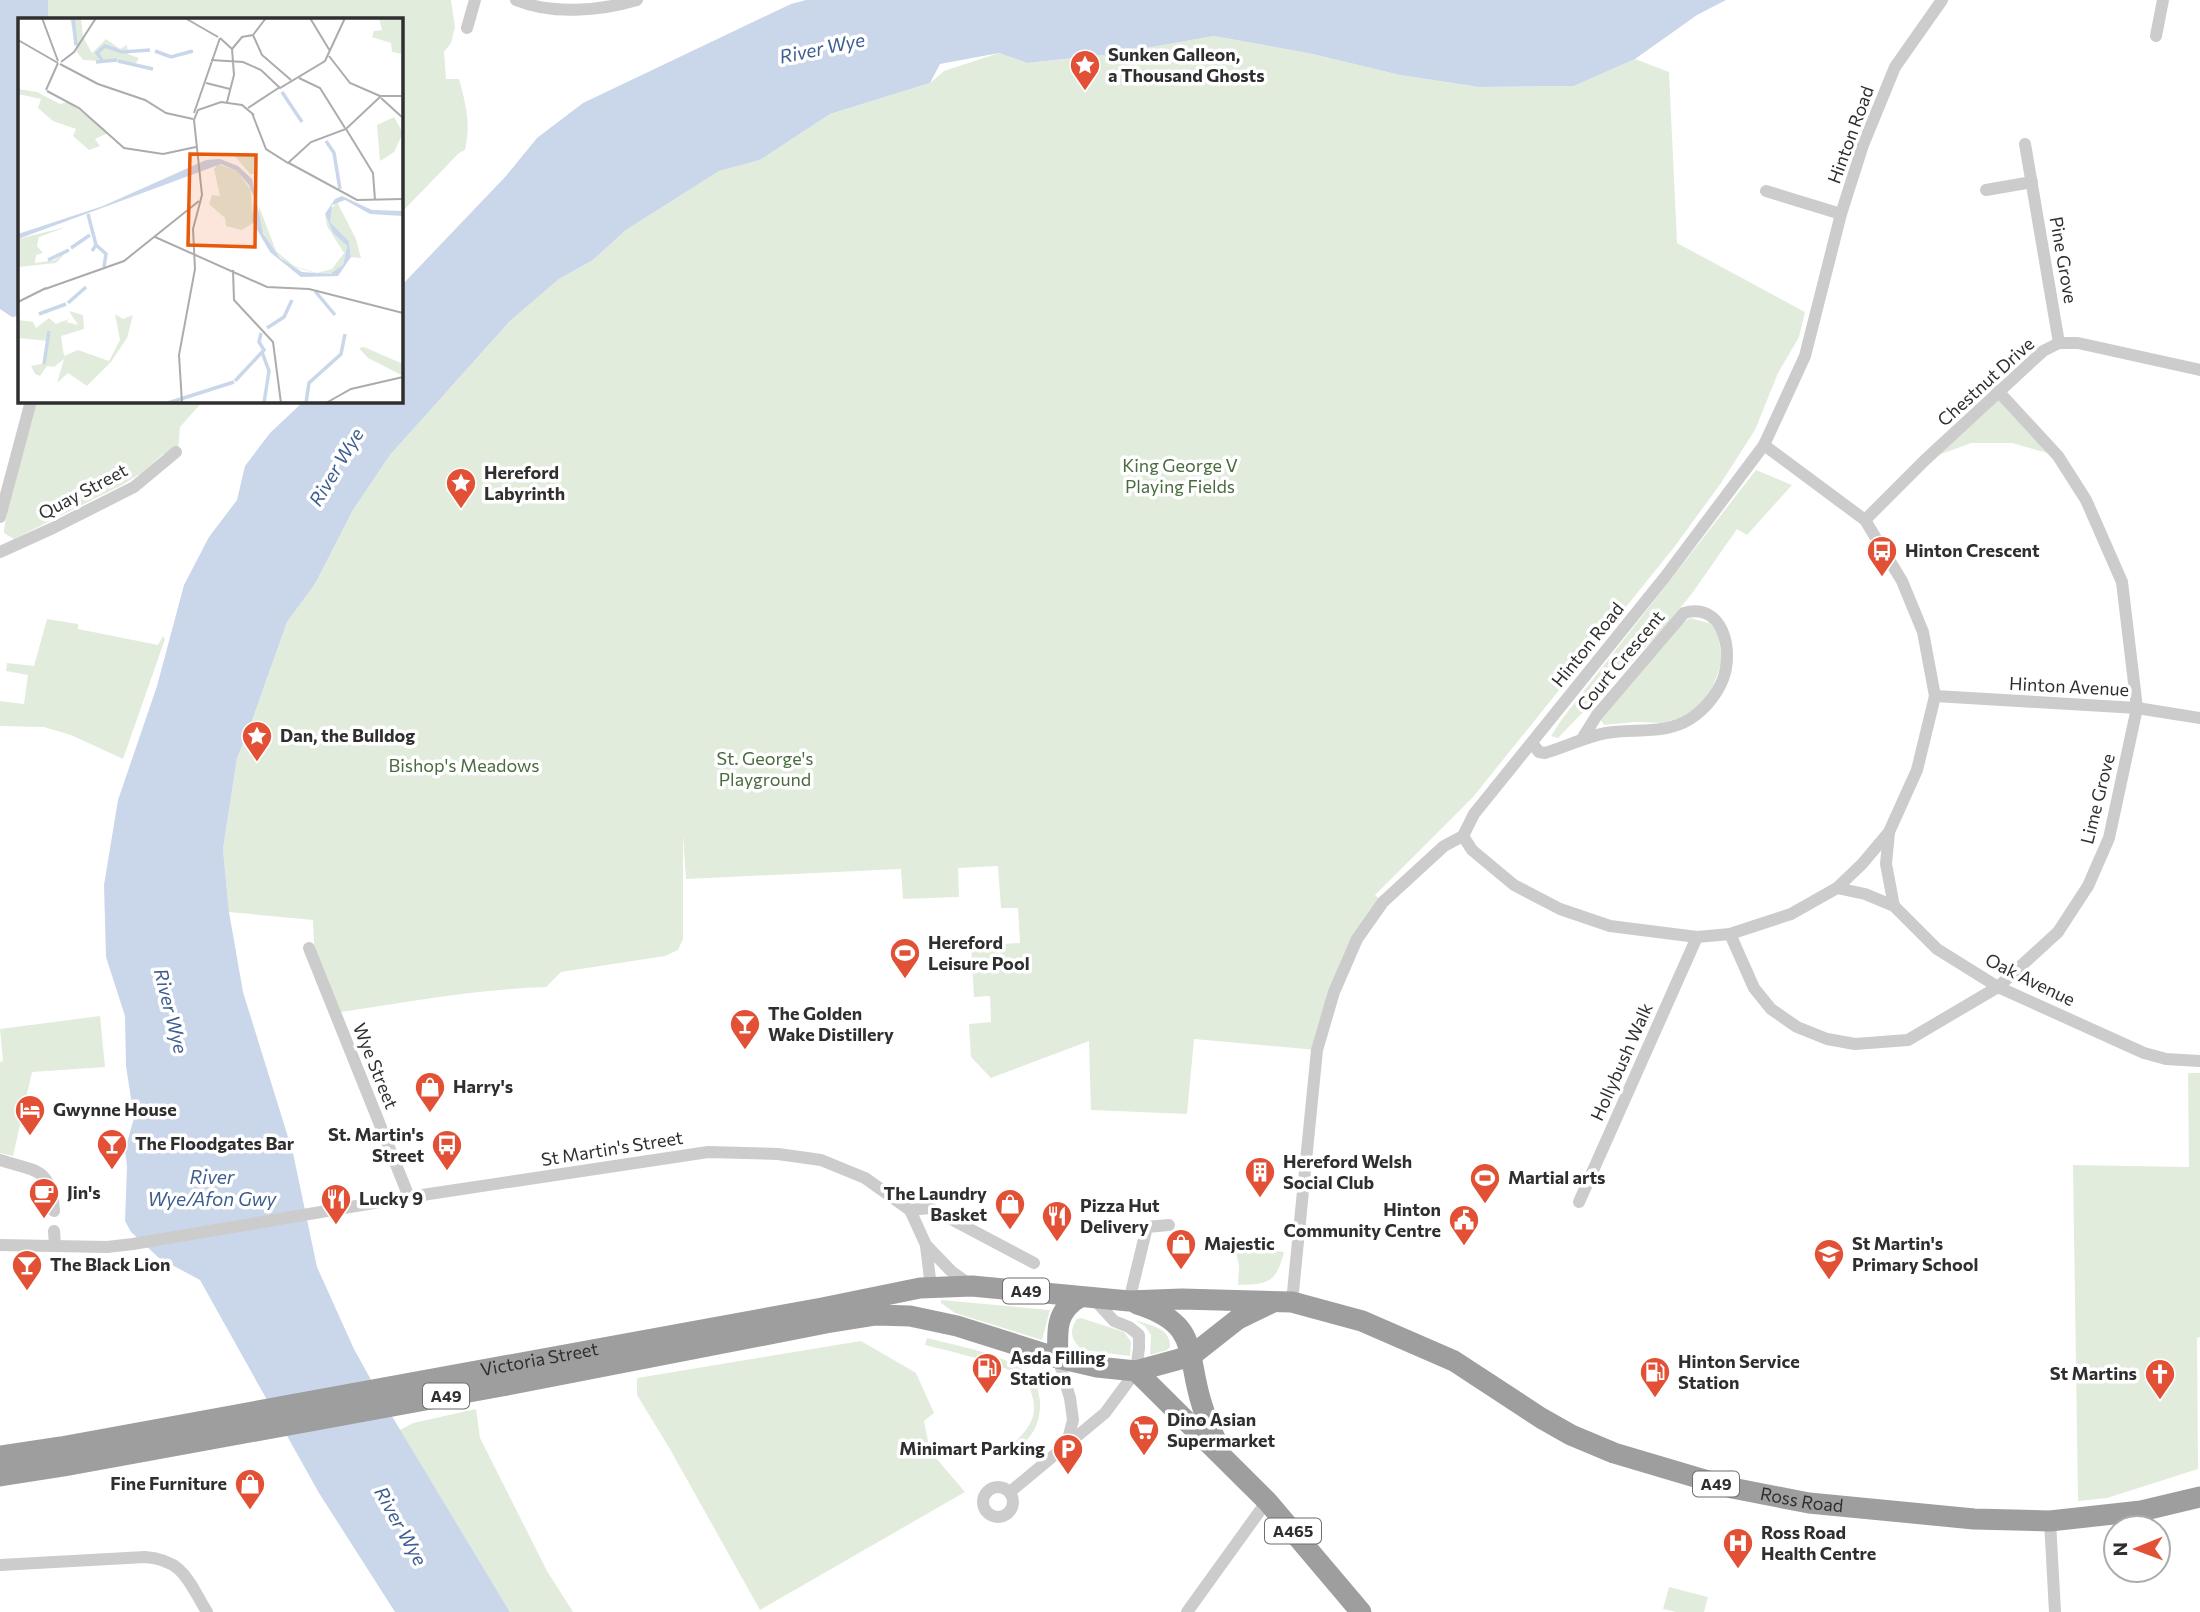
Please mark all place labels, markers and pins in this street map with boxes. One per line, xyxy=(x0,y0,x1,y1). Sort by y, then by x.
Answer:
place label: Sunken Galleon, a Thousand Ghosts xyxy=(1108,43,1265,86)
place icon: Sunken Galleon, a Thousand Ghosts xyxy=(1068,48,1102,92)
place label: Hereford Labyrinth xyxy=(484,461,565,504)
place icon: Hereford Labyrinth xyxy=(444,466,478,510)
bus stop icon: Hinton Crescent xyxy=(1865,534,1899,578)
place label: Hinton Crescent xyxy=(1905,539,2040,561)
place icon: Dan, the Bulldog xyxy=(240,719,274,763)
place label: Dan, the Bulldog xyxy=(280,724,415,746)
place label: Hereford Leisure Pool xyxy=(928,931,1030,974)
sports icon: Hereford Leisure Pool xyxy=(888,936,922,980)
place label: The Golden Wake Distillery xyxy=(768,1002,894,1045)
bar icon: The Golden Wake Distillery xyxy=(728,1007,762,1051)
shop icon: Harry's xyxy=(413,1070,447,1114)
place label: Harry's xyxy=(453,1075,513,1097)
hotel icon: Gwynne House xyxy=(13,1093,47,1137)
place label: Gwynne House xyxy=(53,1098,177,1120)
place label: St. Martin's Street xyxy=(328,1123,424,1166)
bar icon: The Floodgates Bar xyxy=(95,1127,129,1171)
bus stop icon: St. Martin's Street xyxy=(430,1128,464,1172)
place label: The Floodgates Bar xyxy=(135,1132,295,1154)
place label: Hereford Welsh Social Club xyxy=(1283,1150,1412,1193)
building icon: Hereford Welsh Social Club xyxy=(1243,1155,1277,1199)
sports icon: Martial arts xyxy=(1468,1161,1502,1205)
place label: Martial arts xyxy=(1508,1166,1605,1188)
cafe icon: Jin's xyxy=(27,1176,61,1220)
place label: Jin's xyxy=(67,1181,101,1203)
restaurant icon: Lucky 9 xyxy=(319,1182,353,1226)
place label: The Laundry Basket xyxy=(884,1182,987,1225)
place label: Lucky 9 xyxy=(359,1187,423,1209)
shop icon: The Laundry Basket xyxy=(993,1187,1027,1231)
place label: Pizza Hut Delivery xyxy=(1080,1194,1160,1237)
place label: Hinton Community Centre xyxy=(1283,1198,1441,1241)
restaurant icon: Pizza Hut Delivery xyxy=(1040,1199,1074,1243)
public building icon: Hinton Community Centre xyxy=(1447,1203,1481,1247)
shop icon: Majestic xyxy=(1164,1227,1198,1271)
place label: Majestic xyxy=(1204,1232,1275,1254)
place label: St Martin's Primary School xyxy=(1852,1232,1978,1275)
school or university icon: St Martin's Primary School xyxy=(1812,1237,1846,1281)
bar icon: The Black Lion xyxy=(10,1248,44,1292)
place label: The Black Lion xyxy=(50,1253,170,1275)
place label: Asda Filling Station xyxy=(1010,1346,1105,1389)
place label: Hinton Service Station xyxy=(1678,1350,1800,1393)
fuel station icon: Asda Filling Station xyxy=(970,1351,1004,1395)
fuel station icon: Hinton Service Station xyxy=(1638,1355,1672,1399)
church icon: St Martins xyxy=(2143,1357,2177,1401)
place label: St Martins xyxy=(2050,1362,2137,1384)
place label: Dino Asian Supermarket xyxy=(1167,1408,1276,1451)
supermarket icon: Dino Asian Supermarket xyxy=(1127,1413,1161,1457)
parking icon: Minimart Parking xyxy=(1051,1432,1085,1476)
place label: Minimart Parking xyxy=(899,1437,1045,1459)
shop icon: Fine Furniture xyxy=(233,1467,267,1511)
place label: Fine Furniture xyxy=(110,1472,227,1494)
place label: Ross Road Health Centre xyxy=(1761,1521,1876,1564)
hospital icon: Ross Road Health Centre xyxy=(1721,1526,1755,1570)

